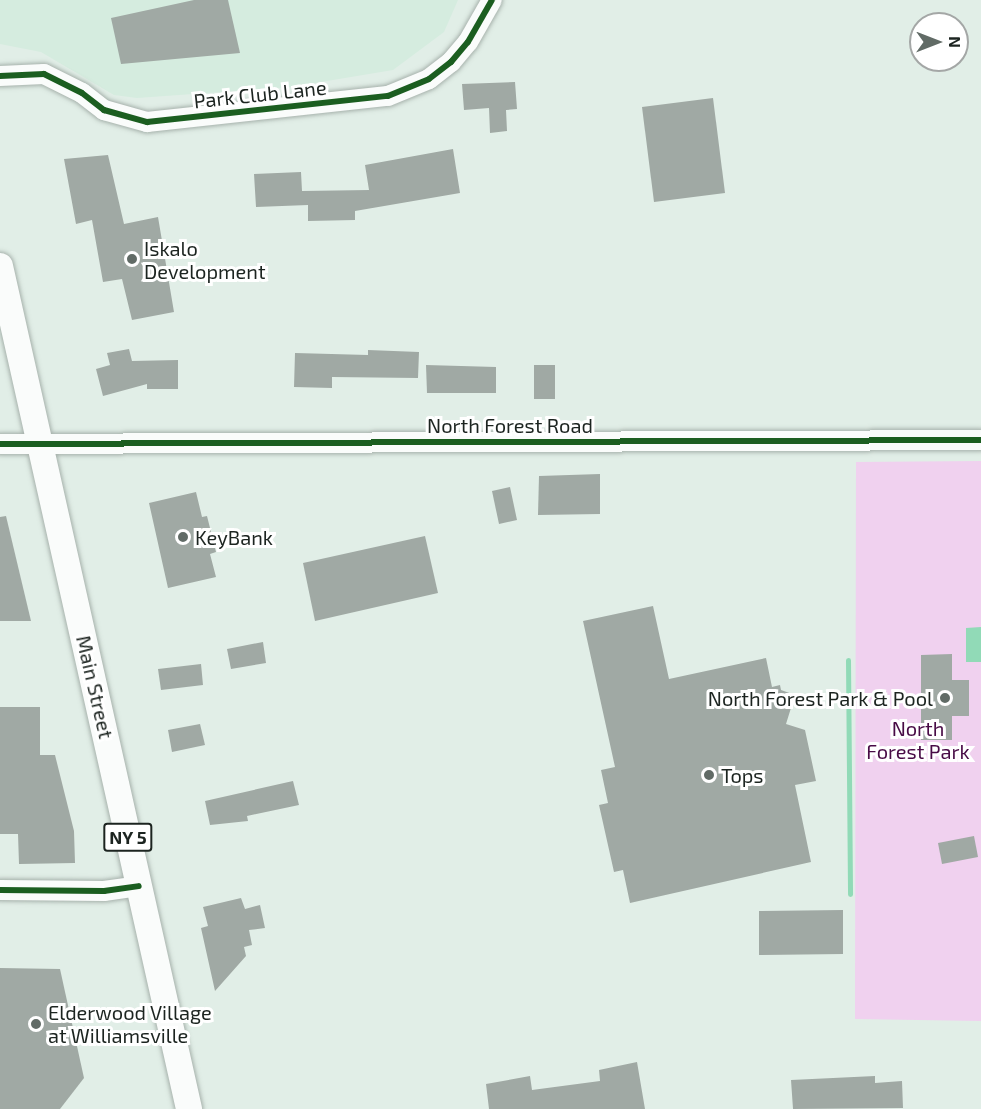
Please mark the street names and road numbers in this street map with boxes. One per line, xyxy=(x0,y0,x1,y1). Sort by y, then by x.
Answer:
street label: Park Club Lane xyxy=(192,75,328,113)
street label: North Forest Road xyxy=(427,413,593,437)
street label: Main Street xyxy=(71,633,119,741)
road number: NY 5 xyxy=(102,822,154,852)

